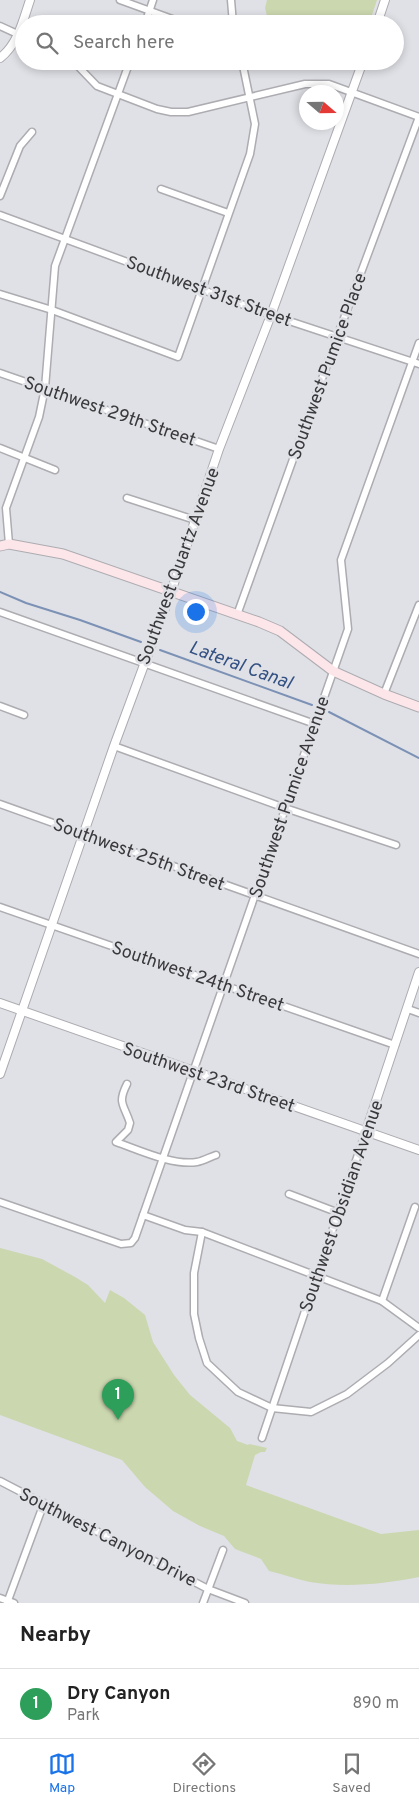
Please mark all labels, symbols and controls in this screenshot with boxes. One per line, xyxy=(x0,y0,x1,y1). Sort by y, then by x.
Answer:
search box xyxy=(15,15,404,70)
icon: search xyxy=(33,29,61,57)
text: Search here xyxy=(73,31,175,55)
north arrow xyxy=(299,85,344,130)
street label: Southwest 31st Street xyxy=(123,252,294,333)
street label: Southwest Pumice Place xyxy=(284,270,373,463)
street label: Southwest 29th Street xyxy=(20,372,199,453)
street label: Southwest Quartz Avenue xyxy=(133,465,226,668)
your location xyxy=(183,599,209,625)
water label: Lateral Canal xyxy=(185,636,296,696)
street label: Southwest Pumice Avenue xyxy=(245,693,336,902)
street label: Southwest 25th Street xyxy=(49,814,228,897)
street label: Southwest 24th Street xyxy=(108,937,287,1018)
street label: Southwest 23rd Street xyxy=(119,1038,298,1119)
street label: Southwest Obsidian Avenue xyxy=(295,1097,390,1316)
pin: 1 xyxy=(102,1379,134,1420)
street label: Southwest Canyon Drive xyxy=(15,1484,200,1593)
text: Nearby xyxy=(20,1622,91,1649)
text: Dry Canyon xyxy=(67,1682,170,1706)
text: 1 xyxy=(33,1694,39,1714)
text: 890 m xyxy=(353,1694,399,1714)
text: Park xyxy=(67,1706,100,1726)
tab: Map xyxy=(48,1750,76,1797)
tab: Directions xyxy=(172,1750,236,1797)
tab: Saved xyxy=(332,1750,371,1797)

